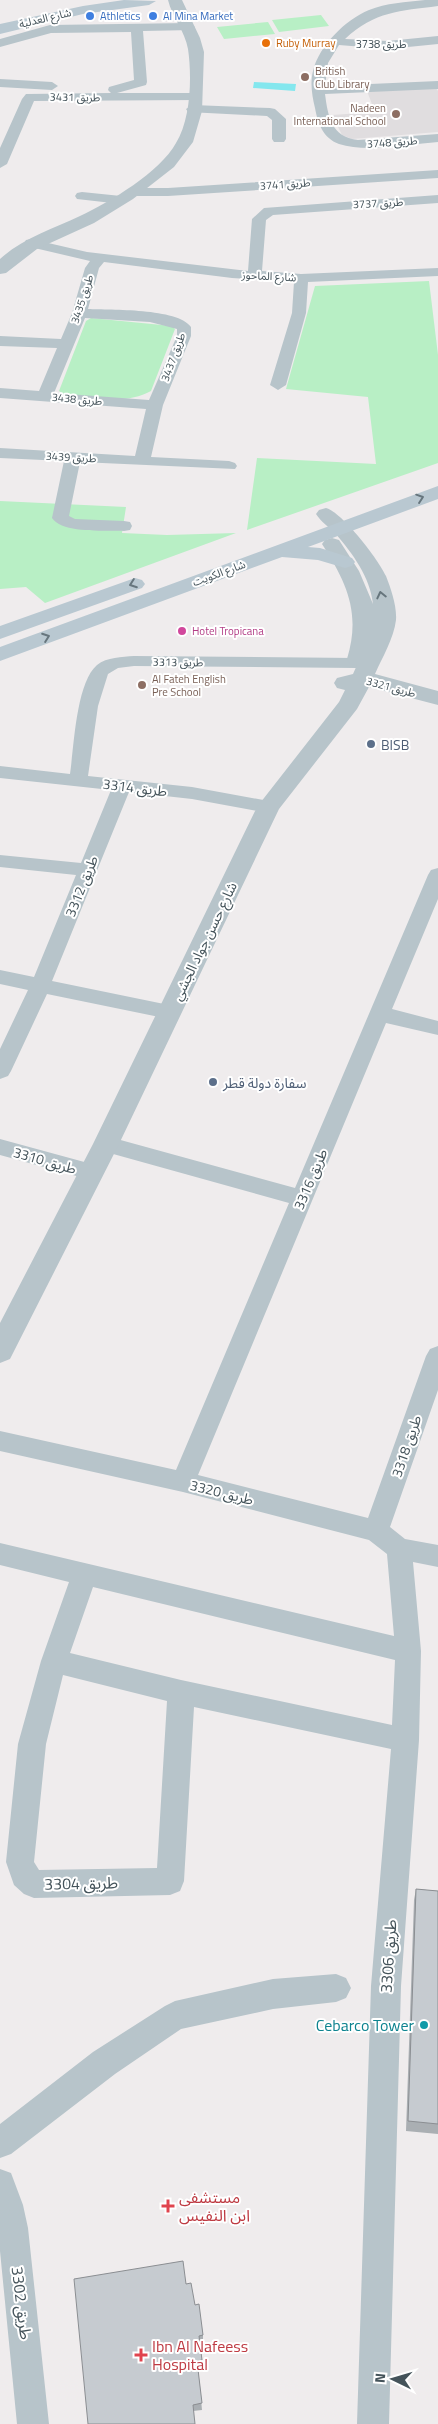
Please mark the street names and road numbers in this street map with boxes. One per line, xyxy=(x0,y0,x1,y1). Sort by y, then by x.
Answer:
street label: شارع العدلية xyxy=(17,4,73,32)
street label: طريق 3738 xyxy=(356,36,406,52)
street label: طريق 3431 xyxy=(50,89,100,105)
street label: طريق 3748 xyxy=(366,132,418,152)
street label: طريق 3741 xyxy=(259,174,311,194)
street label: طريق 3737 xyxy=(352,194,404,212)
street label: شارع الماحوز xyxy=(240,267,297,285)
street label: طريق 3435 xyxy=(67,272,97,326)
street label: طريق 3437 xyxy=(157,330,189,384)
street label: طريق 3438 xyxy=(51,389,103,409)
street label: طريق 3439 xyxy=(45,448,97,466)
street label: شارع الكويت xyxy=(190,556,248,590)
street label: طريق 3313 xyxy=(153,654,203,670)
street label: طريق 3321 xyxy=(364,673,418,701)
street label: طريق 3314 xyxy=(102,773,168,801)
street label: طريق 3312 xyxy=(59,852,103,920)
street label: شارع حسن جواد الجشي xyxy=(166,878,243,1005)
street label: طريق 3310 xyxy=(11,1141,79,1179)
street label: طريق 3316 xyxy=(288,1145,332,1213)
street label: طريق 3318 xyxy=(386,1412,426,1480)
street label: طريق 3320 xyxy=(188,1474,256,1510)
street label: طريق 3304 xyxy=(44,1870,118,1896)
street label: طريق 3306 xyxy=(373,1918,403,1994)
street label: طريق 3302 xyxy=(6,2265,38,2341)

